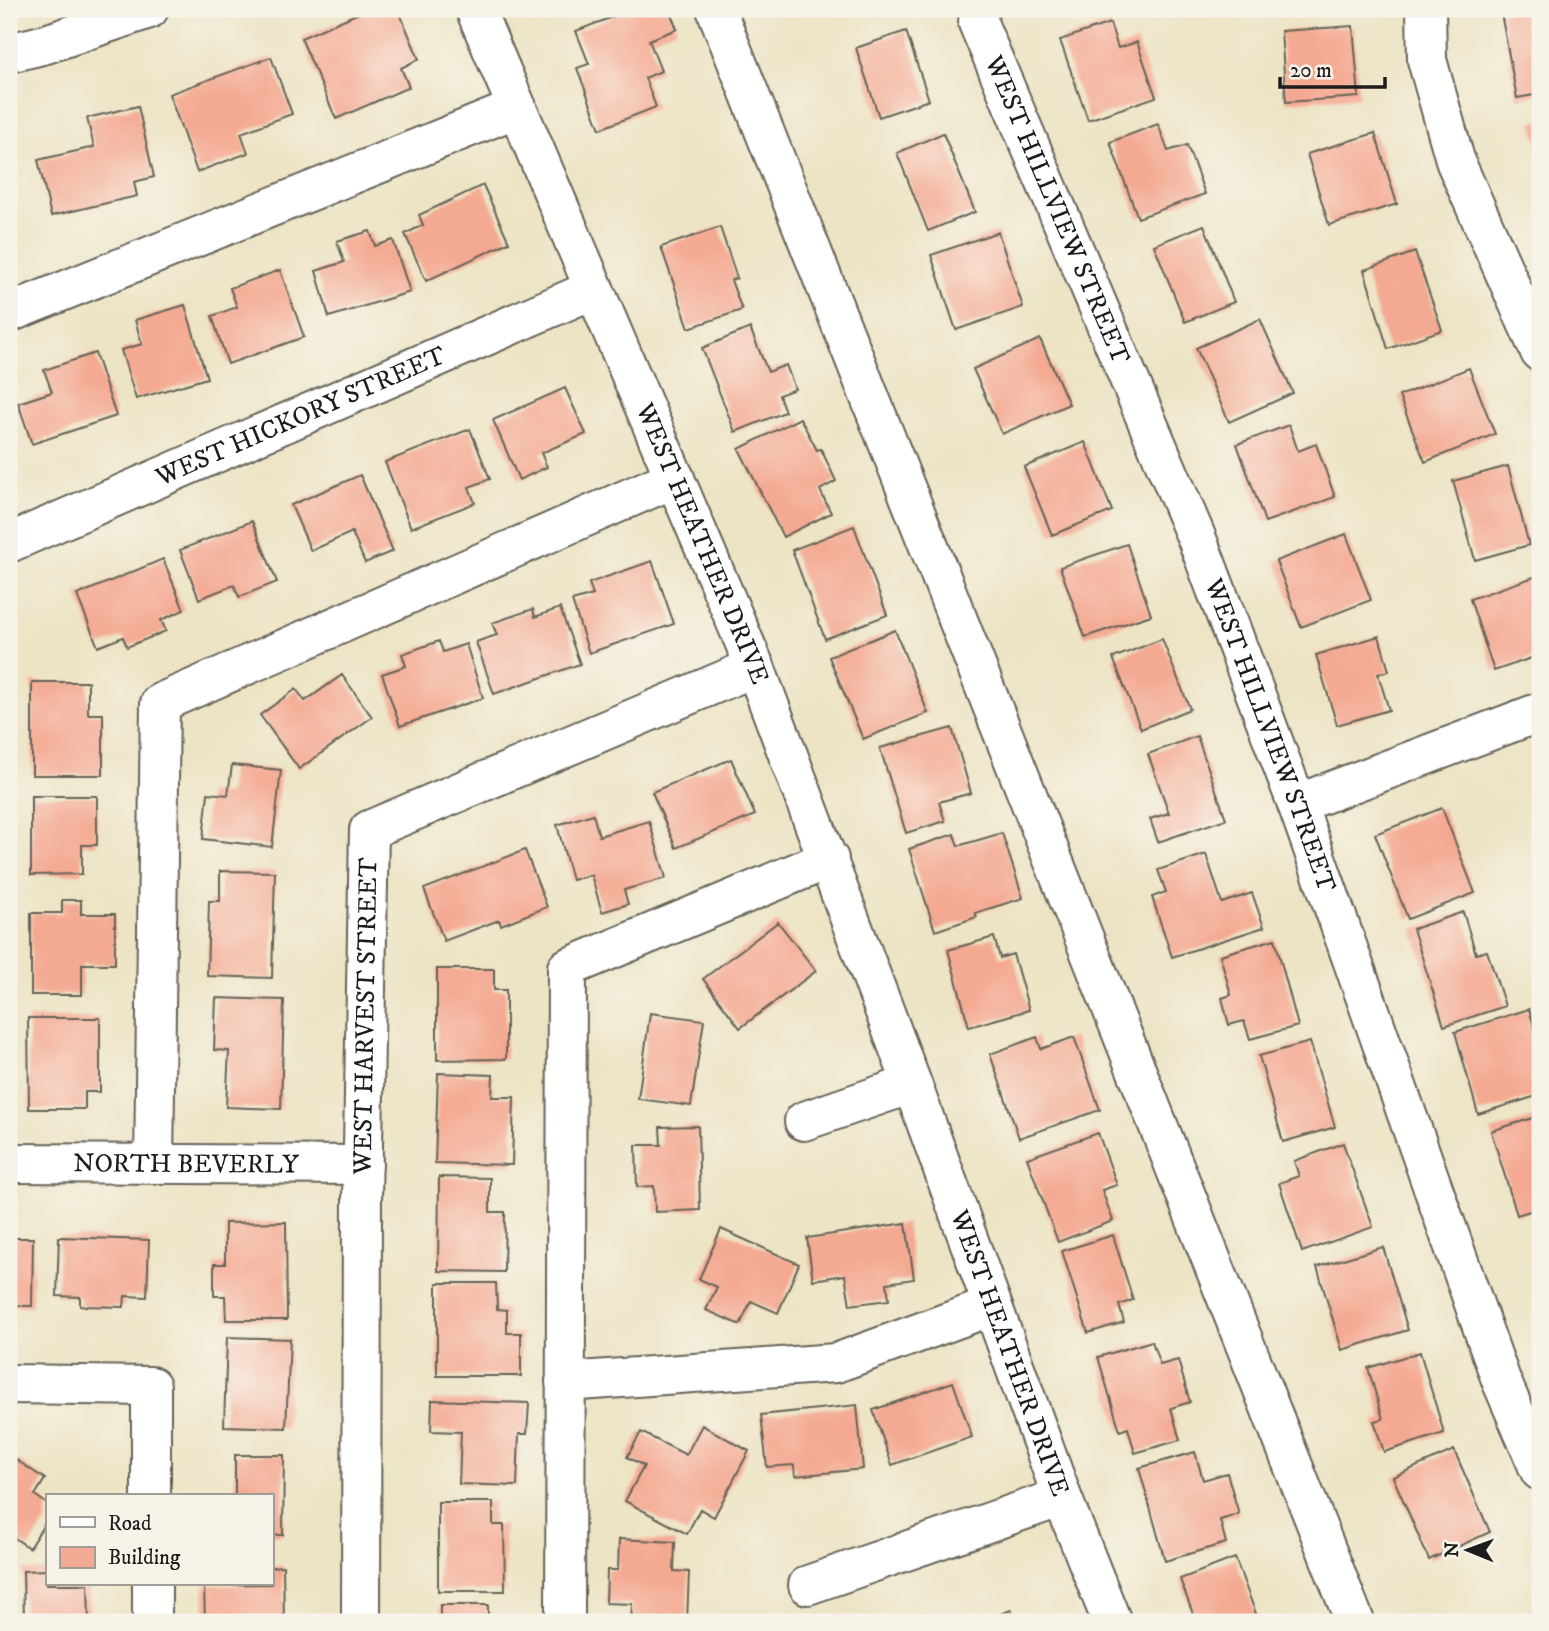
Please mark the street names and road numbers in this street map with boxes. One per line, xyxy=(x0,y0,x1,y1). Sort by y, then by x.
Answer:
street label: WEST HILLVIEW STREET xyxy=(977,50,1137,369)
street label: WEST HICKORY STREET xyxy=(150,339,451,494)
street label: WEST HEATHER DRIVE xyxy=(628,397,776,689)
street label: WEST HILLVIEW STREET xyxy=(1197,573,1343,897)
street label: WEST HARVEST STREET xyxy=(346,857,385,1176)
street label: NORTH BEVERLY xyxy=(73,1147,299,1181)
street label: WEST HEATHER DRIVE xyxy=(942,1205,1077,1501)

